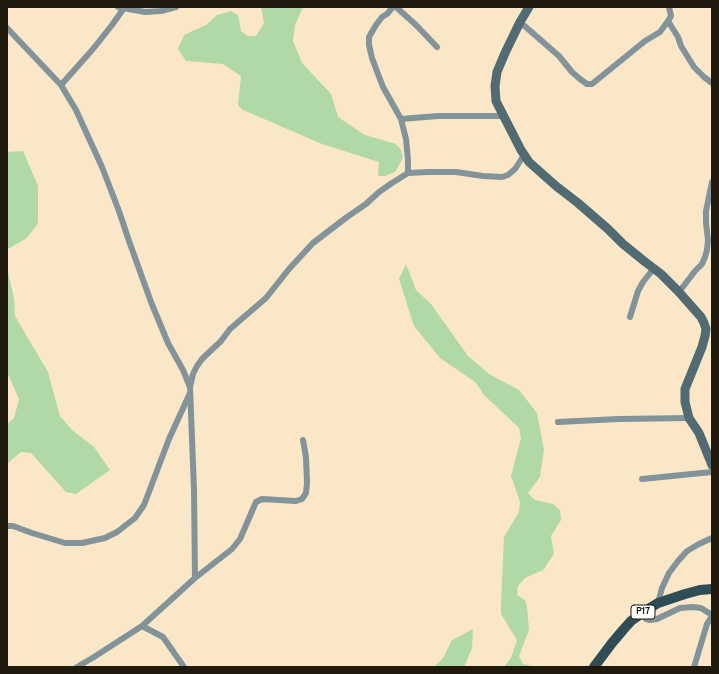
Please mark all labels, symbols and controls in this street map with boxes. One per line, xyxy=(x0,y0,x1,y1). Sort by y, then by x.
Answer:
road number: P17 xyxy=(631,605,655,619)

